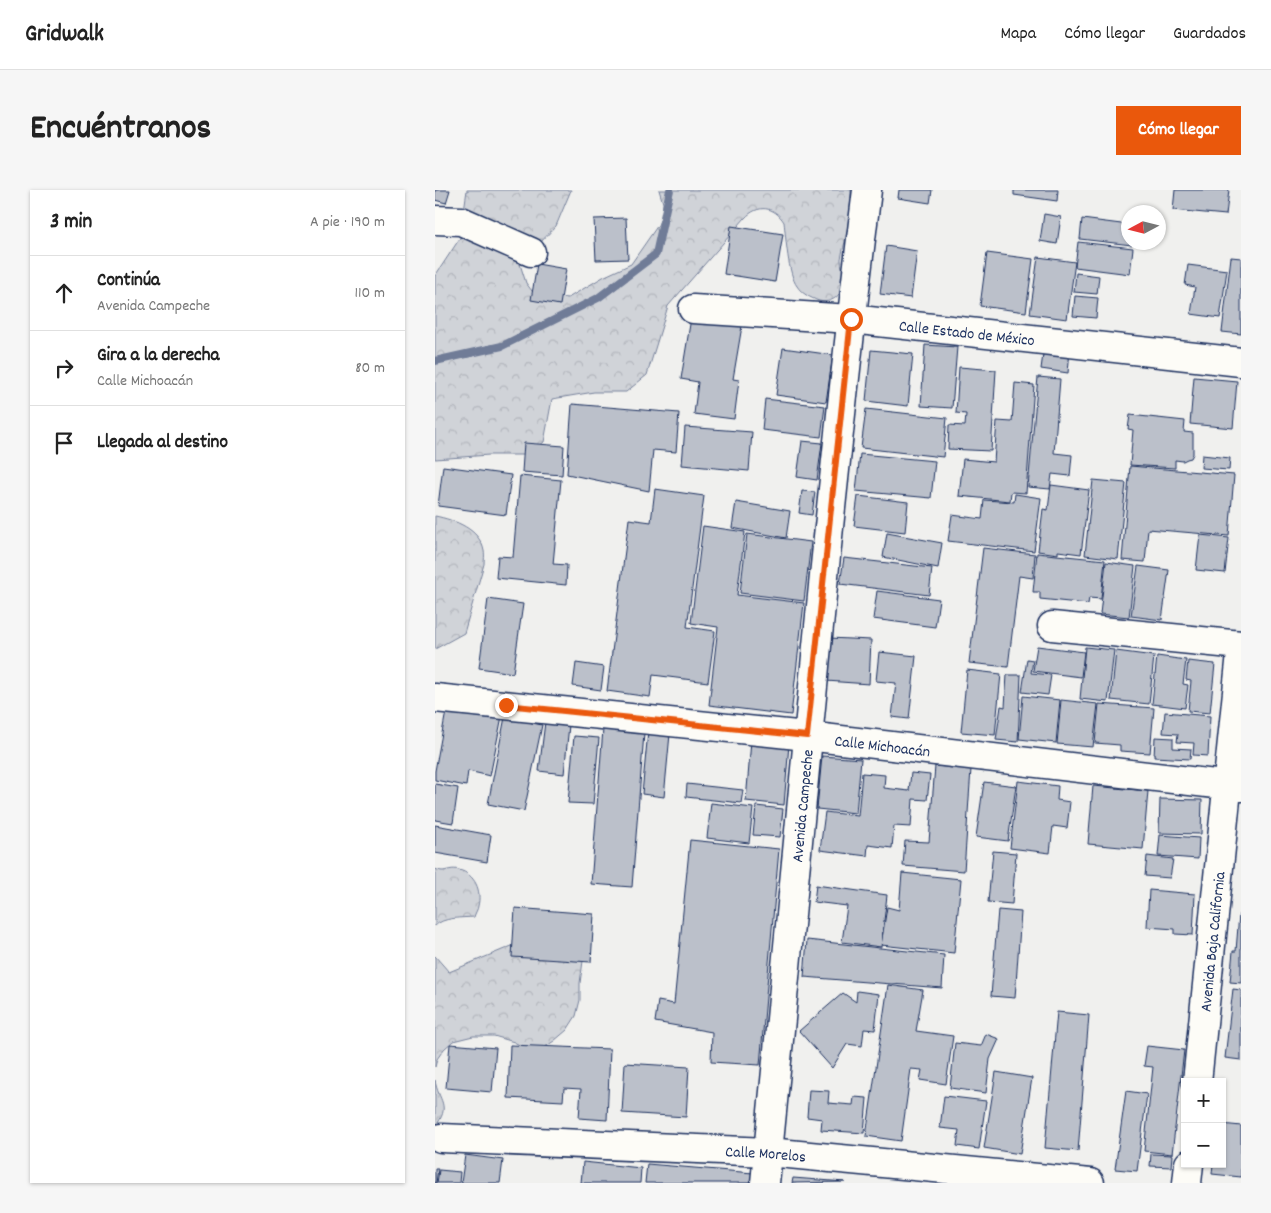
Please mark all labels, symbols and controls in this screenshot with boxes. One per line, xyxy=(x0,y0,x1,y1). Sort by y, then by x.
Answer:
text: Gridwalk xyxy=(25,18,104,52)
text: Mapa xyxy=(1000,22,1036,47)
text: Cómo llegar xyxy=(1064,22,1145,47)
text: Guardados xyxy=(1173,22,1246,47)
text: Encuéntranos xyxy=(30,105,211,155)
button: Cómo llegar xyxy=(1116,106,1241,155)
north arrow xyxy=(1121,205,1166,250)
text: 3 min xyxy=(50,208,92,238)
text: A pie · 190 m xyxy=(310,211,385,234)
text: Continúa xyxy=(97,268,160,295)
icon: ahead xyxy=(50,279,78,307)
text: 110 m xyxy=(355,282,385,305)
text: Avenida Campeche xyxy=(97,295,210,318)
route start xyxy=(840,308,863,331)
street label: Calle Estado de México xyxy=(898,315,1036,353)
text: Gira a la derecha xyxy=(97,343,219,370)
icon: right xyxy=(50,354,78,382)
text: 80 m xyxy=(355,357,385,380)
text: Calle Michoacán xyxy=(97,370,193,393)
icon: arrive xyxy=(50,429,78,457)
text: Llegada al destino xyxy=(97,430,228,457)
route end xyxy=(495,694,518,717)
street label: Calle Michoacán xyxy=(833,730,931,764)
street label: Avenida Campeche xyxy=(787,749,821,863)
street label: Avenida Baja California xyxy=(1195,870,1233,1013)
map controls xyxy=(1181,1078,1226,1168)
button: + xyxy=(1181,1078,1226,1123)
button: − xyxy=(1181,1123,1226,1168)
street label: Calle Morelos xyxy=(725,1141,807,1170)

